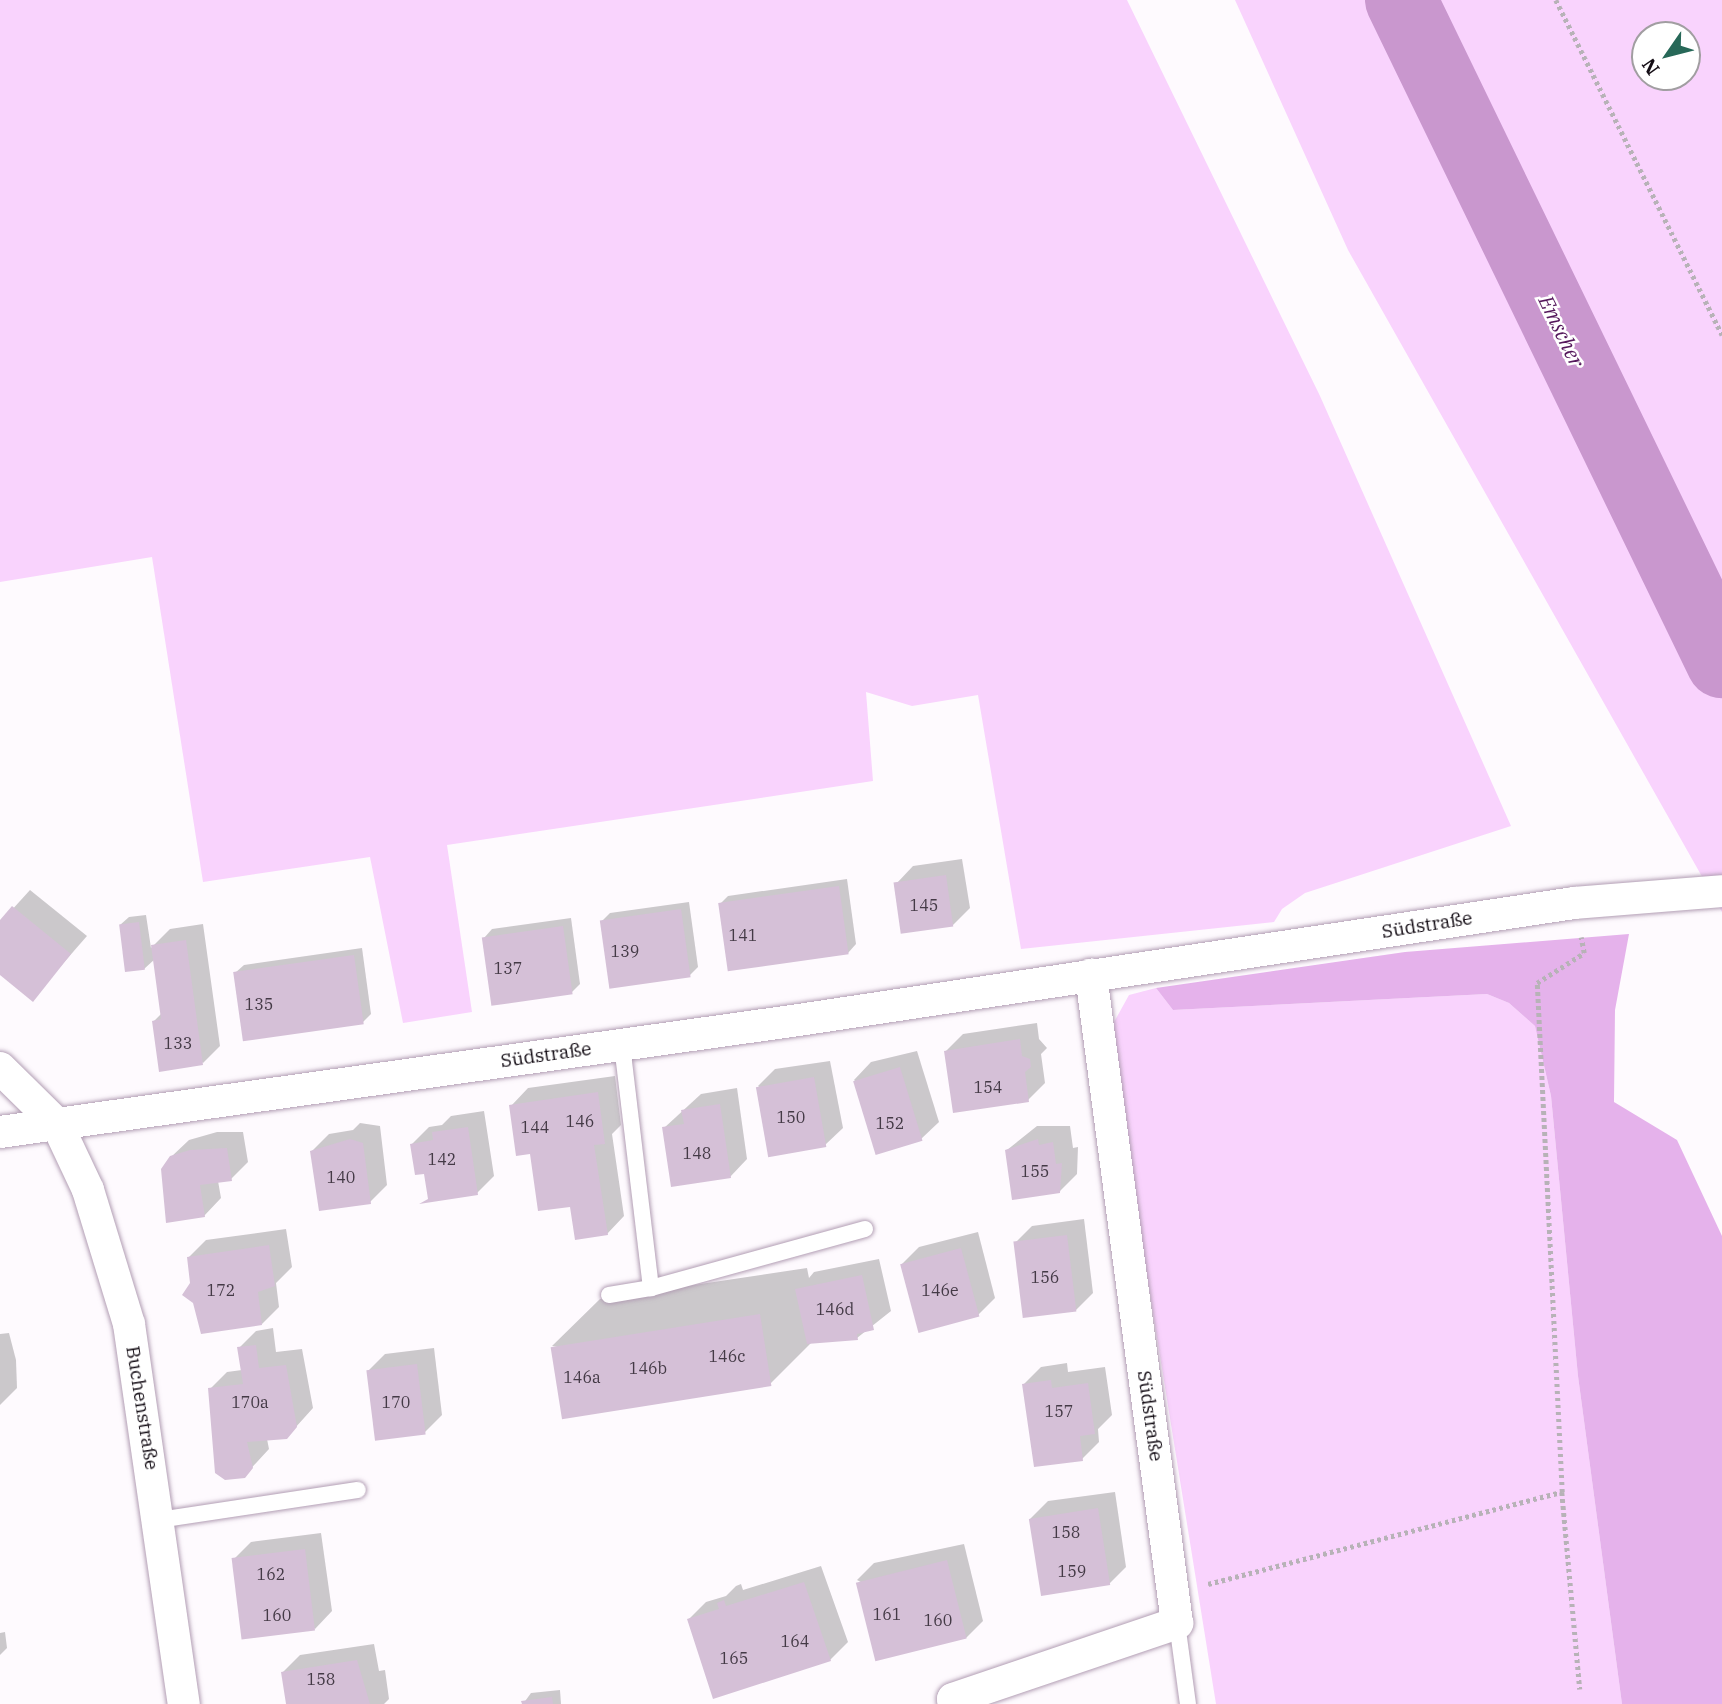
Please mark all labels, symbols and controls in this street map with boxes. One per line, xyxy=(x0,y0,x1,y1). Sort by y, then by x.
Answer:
north arrow xyxy=(1631,21,1701,91)
text: N xyxy=(1636,54,1665,80)
water label: Emscher xyxy=(1534,291,1590,371)
house number: 145 xyxy=(910,895,938,915)
street label: Südstraße xyxy=(1380,907,1474,943)
house number: 141 xyxy=(729,925,757,945)
house number: 139 xyxy=(611,941,639,961)
house number: 137 xyxy=(494,958,522,978)
house number: 135 xyxy=(245,994,273,1014)
house number: 133 xyxy=(164,1033,192,1053)
street label: Südstraße xyxy=(499,1037,593,1073)
house number: 154 xyxy=(974,1077,1002,1097)
house number: 150 xyxy=(777,1107,805,1127)
house number: 146 xyxy=(566,1111,594,1131)
house number: 152 xyxy=(876,1113,904,1133)
house number: 144 xyxy=(521,1117,549,1137)
house number: 148 xyxy=(683,1143,711,1163)
house number: 142 xyxy=(428,1149,456,1169)
house number: 155 xyxy=(1021,1161,1049,1181)
house number: 140 xyxy=(327,1167,355,1187)
house number: 156 xyxy=(1031,1267,1059,1287)
house number: 172 xyxy=(207,1280,235,1300)
house number: 146e xyxy=(921,1280,959,1300)
house number: 146d xyxy=(816,1299,854,1319)
street label: Buchenstraße xyxy=(121,1344,163,1472)
house number: 146c xyxy=(708,1346,746,1366)
house number: 146b xyxy=(629,1358,667,1378)
house number: 146a xyxy=(563,1367,601,1387)
street label: Südstraße xyxy=(1132,1369,1168,1463)
house number: 170a xyxy=(231,1392,269,1412)
house number: 170 xyxy=(382,1392,410,1412)
house number: 157 xyxy=(1045,1401,1073,1421)
house number: 158 xyxy=(1052,1522,1080,1542)
house number: 159 xyxy=(1058,1561,1086,1581)
house number: 162 xyxy=(257,1564,285,1584)
house number: 161 xyxy=(873,1604,901,1624)
house number: 160 xyxy=(263,1605,291,1625)
house number: 160 xyxy=(924,1610,952,1630)
house number: 164 xyxy=(781,1631,809,1651)
house number: 165 xyxy=(720,1648,748,1668)
house number: 158 xyxy=(307,1669,335,1689)

